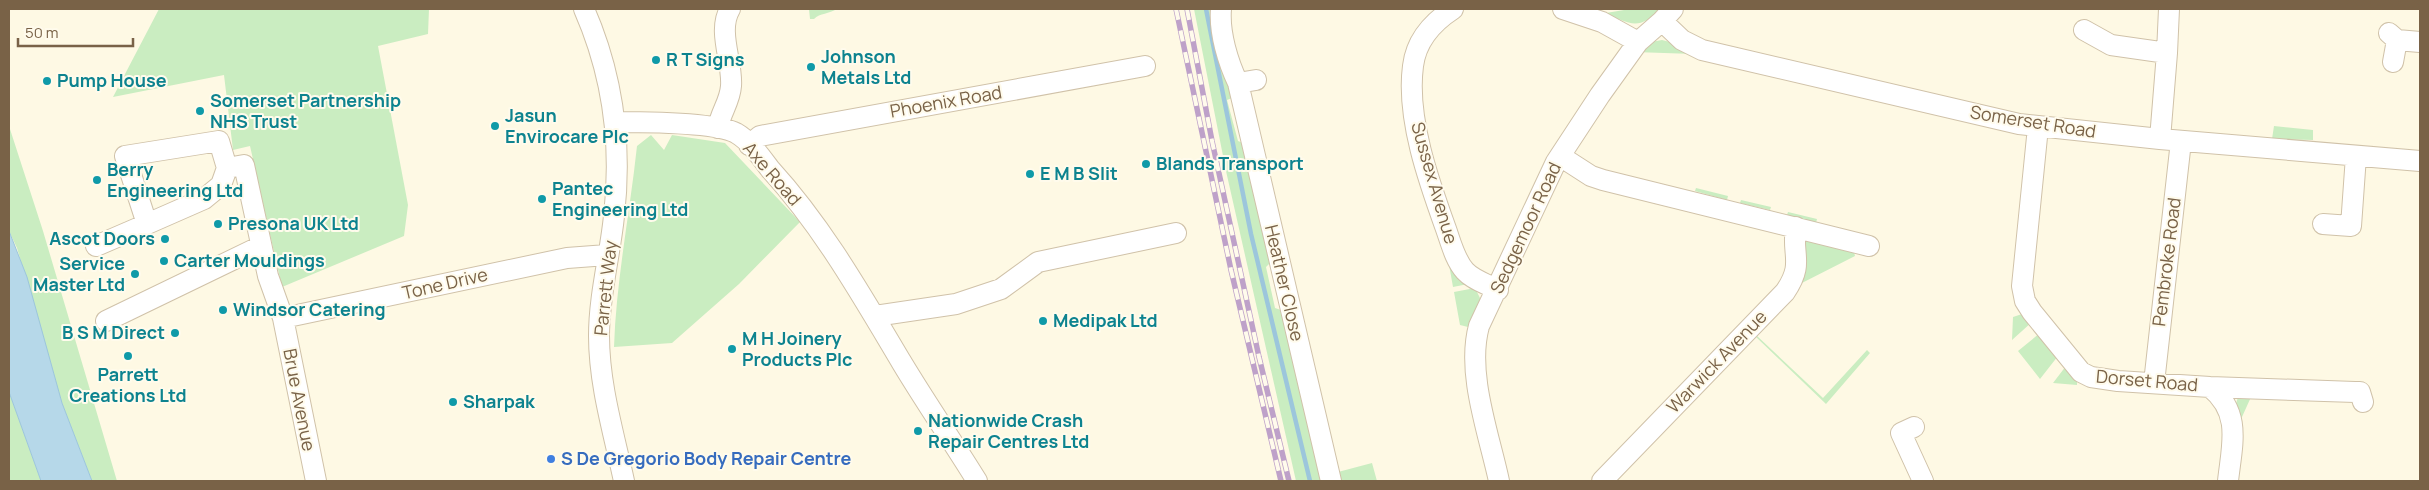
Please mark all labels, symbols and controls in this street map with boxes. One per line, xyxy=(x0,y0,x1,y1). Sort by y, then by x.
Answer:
scale bar xyxy=(18,15,132,47)
text: 50 m xyxy=(25,22,59,43)
place label: Johnson Metals Ltd xyxy=(821,44,911,89)
place label: R T Signs xyxy=(666,47,745,71)
marker: R T Signs xyxy=(650,54,662,66)
marker: Johnson Metals Ltd xyxy=(805,61,817,73)
place label: Pump House xyxy=(57,68,167,92)
marker: Pump House xyxy=(41,75,53,87)
street label: Phoenix Road xyxy=(888,79,1004,123)
place label: Somerset Partnership NHS Trust xyxy=(210,88,401,133)
street label: Somerset Road xyxy=(1969,99,2098,143)
place label: Jasun Envirocare Plc xyxy=(505,103,629,148)
marker: Somerset Partnership NHS Trust xyxy=(194,105,206,117)
street label: Sussex Avenue xyxy=(1406,119,1464,246)
marker: Jasun Envirocare Plc xyxy=(489,120,501,132)
street label: Axe Road xyxy=(738,136,807,210)
place label: Blands Transport xyxy=(1156,151,1304,175)
place label: Berry Engineering Ltd xyxy=(107,157,243,202)
marker: Blands Transport xyxy=(1140,158,1152,170)
street label: Sedgemoor Road xyxy=(1484,158,1566,297)
place label: E M B Slit xyxy=(1040,161,1118,185)
marker: E M B Slit xyxy=(1024,168,1036,180)
marker: Berry Engineering Ltd xyxy=(91,174,103,186)
place label: Pantec Engineering Ltd xyxy=(552,176,688,221)
marker: Pantec Engineering Ltd xyxy=(536,193,548,205)
street label: Pembroke Road xyxy=(2146,196,2186,328)
place label: Presona UK Ltd xyxy=(228,211,359,235)
marker: Presona UK Ltd xyxy=(212,218,224,230)
street label: Heather Close xyxy=(1260,222,1310,343)
place label: Ascot Doors xyxy=(49,226,155,250)
marker: Ascot Doors xyxy=(159,233,171,245)
street label: Parrett Way xyxy=(588,239,622,337)
place label: Carter Mouldings xyxy=(174,248,325,272)
place label: Service Master Ltd xyxy=(33,251,125,296)
marker: Carter Mouldings xyxy=(158,255,170,267)
street label: Tone Drive xyxy=(400,262,490,304)
marker: Service Master Ltd xyxy=(129,268,141,280)
place label: Windsor Catering xyxy=(233,297,386,321)
marker: Windsor Catering xyxy=(217,304,229,316)
street label: Warwick Avenue xyxy=(1661,305,1772,418)
place label: Medipak Ltd xyxy=(1053,308,1158,332)
marker: Medipak Ltd xyxy=(1037,315,1049,327)
place label: B S M Direct xyxy=(62,320,165,344)
place label: M H Joinery Products Plc xyxy=(742,326,852,371)
marker: B S M Direct xyxy=(169,327,181,339)
marker: M H Joinery Products Plc xyxy=(726,343,738,355)
street label: Brue Avenue xyxy=(278,346,322,453)
marker: Parrett Creations Ltd xyxy=(122,350,134,362)
place label: Parrett Creations Ltd xyxy=(69,362,187,407)
street label: Dorset Road xyxy=(2095,364,2199,396)
place label: Sharpak xyxy=(463,389,536,413)
marker: Sharpak xyxy=(447,396,459,408)
place label: Nationwide Crash Repair Centres Ltd xyxy=(928,408,1089,453)
marker: Nationwide Crash Repair Centres Ltd xyxy=(912,425,924,437)
place label: S De Gregorio Body Repair Centre xyxy=(561,446,852,470)
marker: S De Gregorio Body Repair Centre xyxy=(545,453,557,465)

